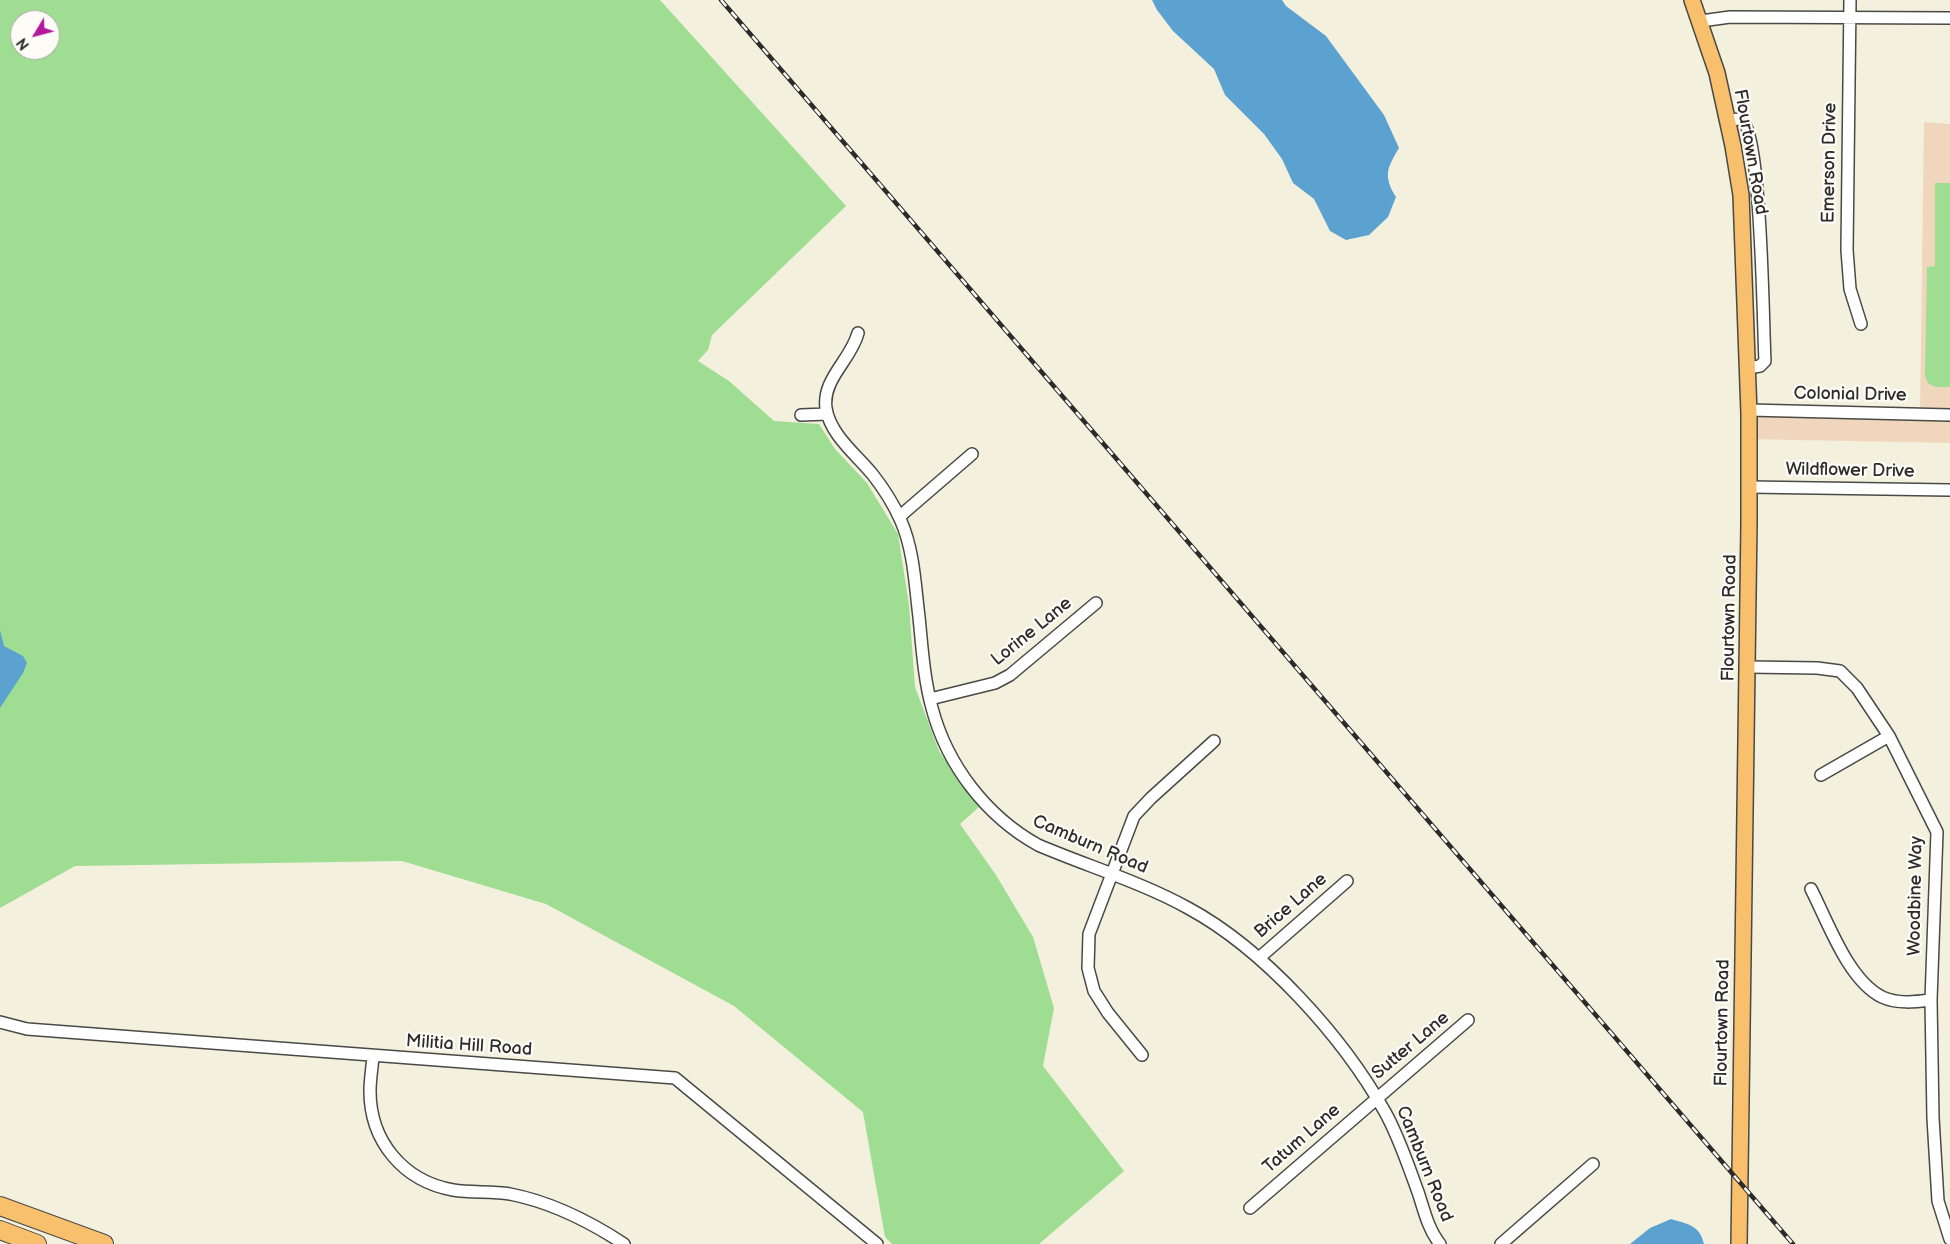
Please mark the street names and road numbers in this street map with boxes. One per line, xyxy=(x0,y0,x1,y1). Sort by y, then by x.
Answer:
street label: Flourtown Road xyxy=(1728,88,1772,216)
street label: Emerson Drive xyxy=(1818,103,1842,223)
street label: Colonial Drive xyxy=(1793,383,1907,407)
street label: Wildflower Drive xyxy=(1785,459,1915,483)
street label: Flourtown Road xyxy=(1718,554,1742,682)
street label: Lorine Lane xyxy=(987,593,1077,671)
street label: Camburn Road xyxy=(1029,811,1151,879)
street label: Woodbine Way xyxy=(1904,836,1928,956)
street label: Brice Lane xyxy=(1250,869,1332,943)
street label: Flourtown Road xyxy=(1711,959,1735,1087)
street label: Sutter Lane xyxy=(1368,1007,1454,1085)
street label: Militia Hill Road xyxy=(405,1031,533,1061)
street label: Tatum Lane xyxy=(1259,1100,1345,1178)
street label: Camburn Road xyxy=(1391,1103,1457,1225)

